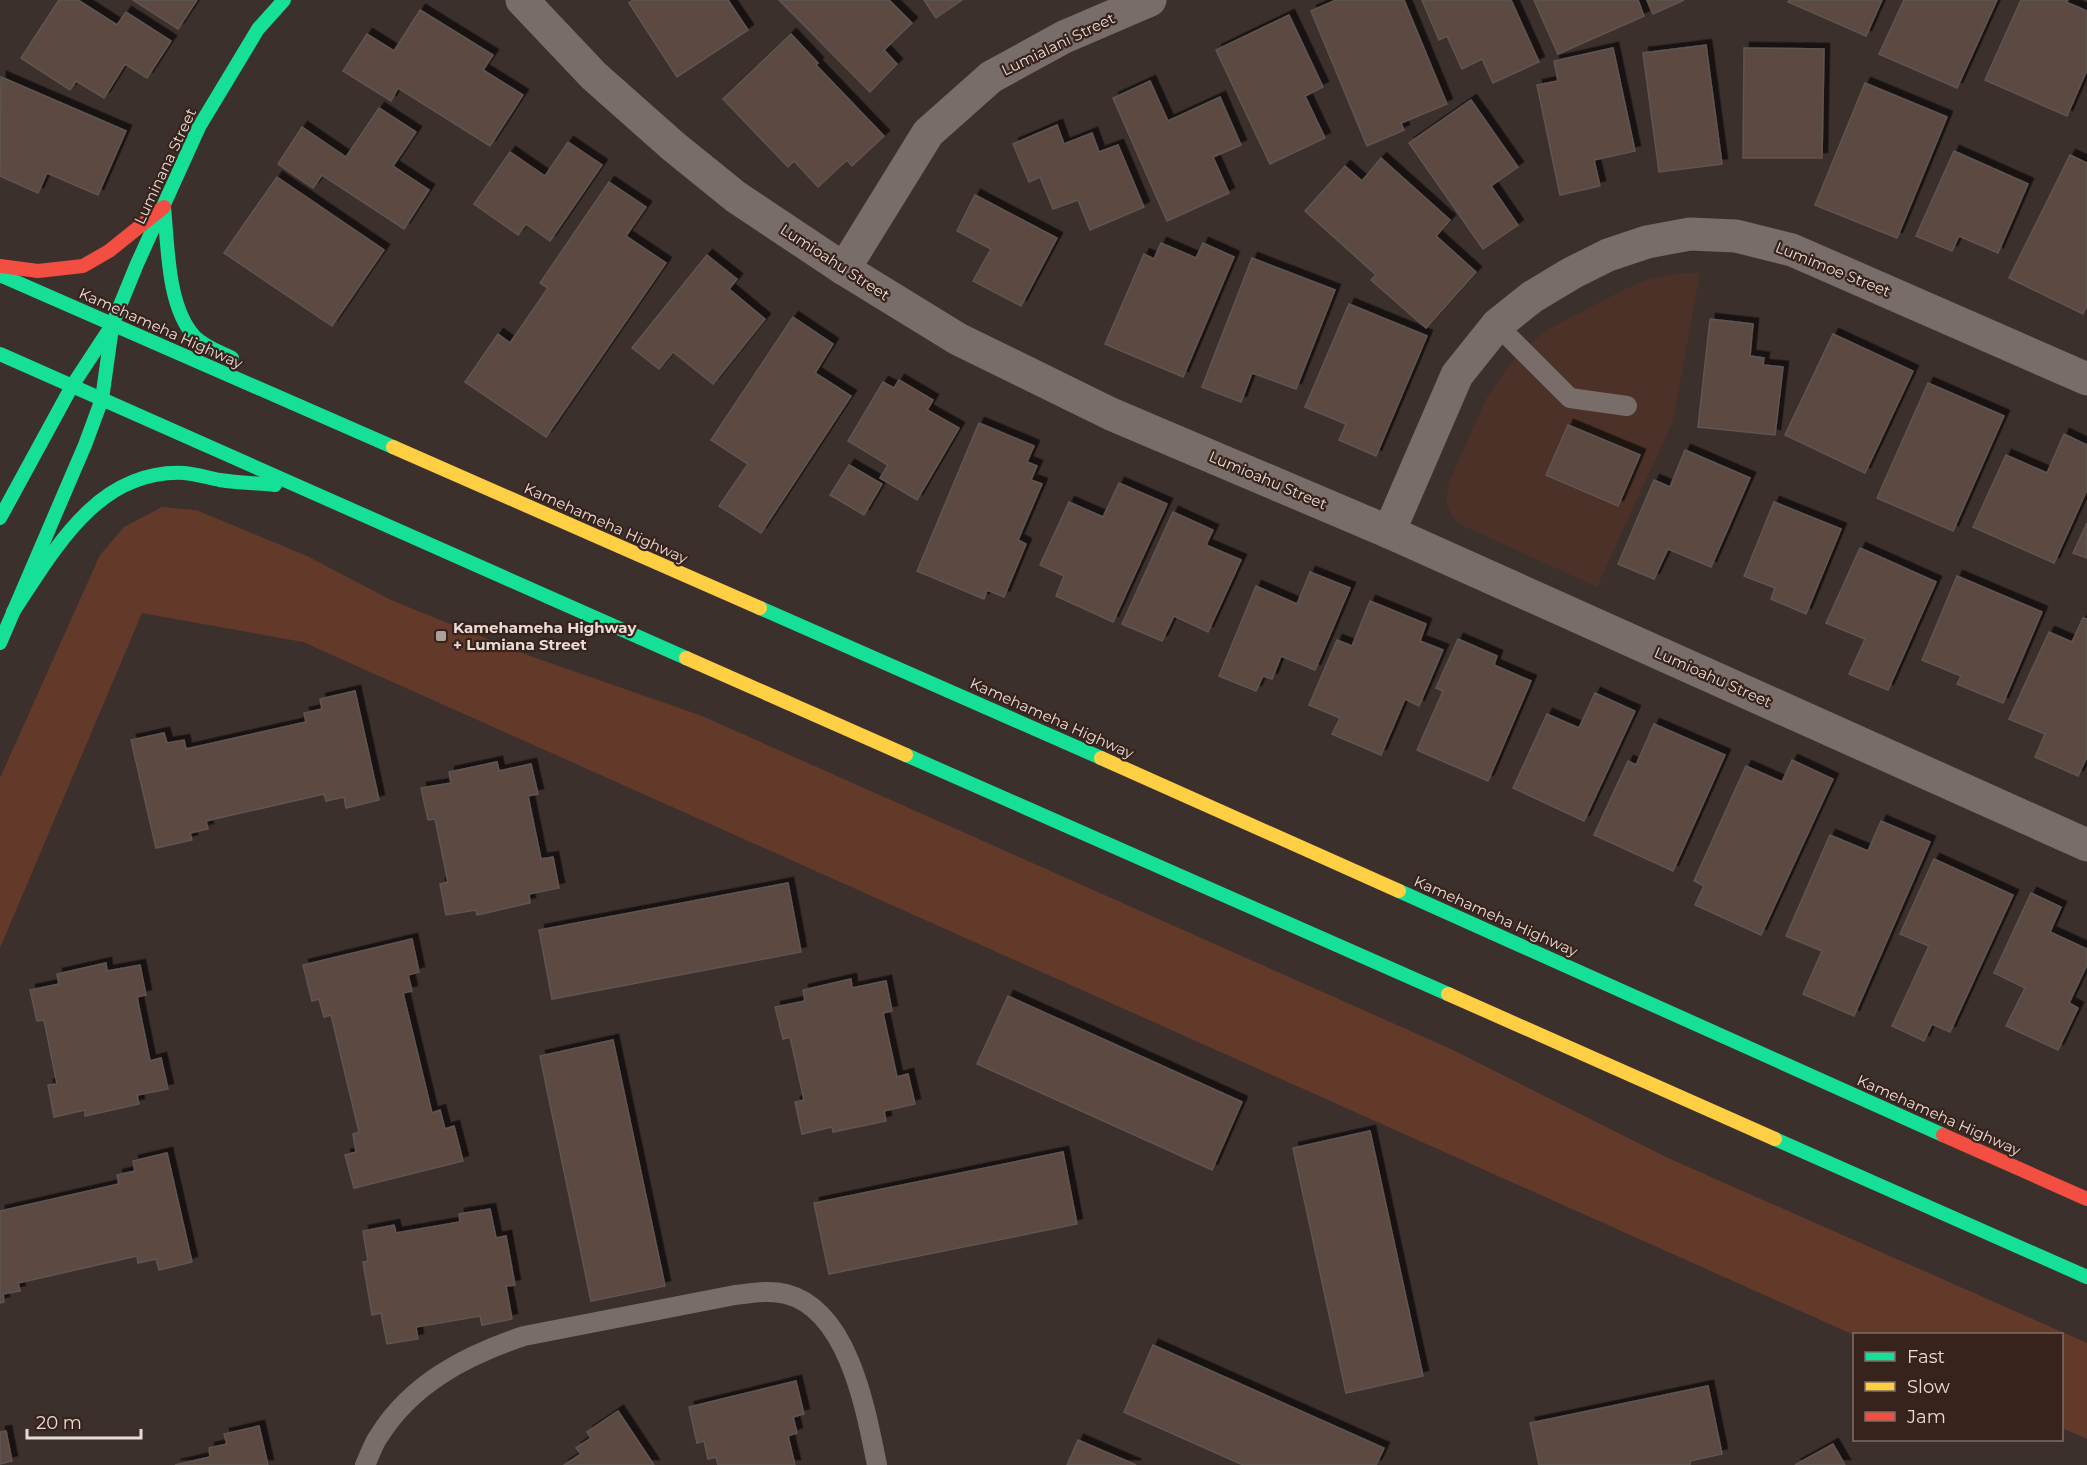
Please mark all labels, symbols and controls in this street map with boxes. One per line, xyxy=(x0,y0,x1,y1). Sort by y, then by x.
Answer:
street label: Lumialani Street xyxy=(998,8,1118,80)
street label: Luminana Street xyxy=(130,105,200,227)
street label: Lumioahu Street xyxy=(777,220,893,304)
street label: Lumimoe Street xyxy=(1773,237,1893,301)
street label: Kamehameha Highway xyxy=(76,283,247,373)
street label: Lumioahu Street xyxy=(1206,447,1330,513)
street label: Kamehameha Highway xyxy=(521,478,692,568)
place label: Kamehameha Highway + Lumiana Street xyxy=(453,618,637,654)
marker: Kamehameha Highway + Lumiana Street xyxy=(434,629,448,643)
street label: Lumioahu Street xyxy=(1651,643,1775,711)
street label: Kamehameha Highway xyxy=(967,673,1138,763)
street label: Kamehameha Highway xyxy=(1411,871,1582,961)
street label: Kamehameha Highway xyxy=(1854,1070,2025,1160)
legend xyxy=(1853,1333,2063,1441)
text: Fast xyxy=(1907,1346,1945,1368)
text: Slow xyxy=(1907,1376,1950,1398)
scale bar xyxy=(27,1402,141,1440)
text: Jam xyxy=(1906,1406,1946,1428)
text: 20 m xyxy=(36,1412,82,1434)

